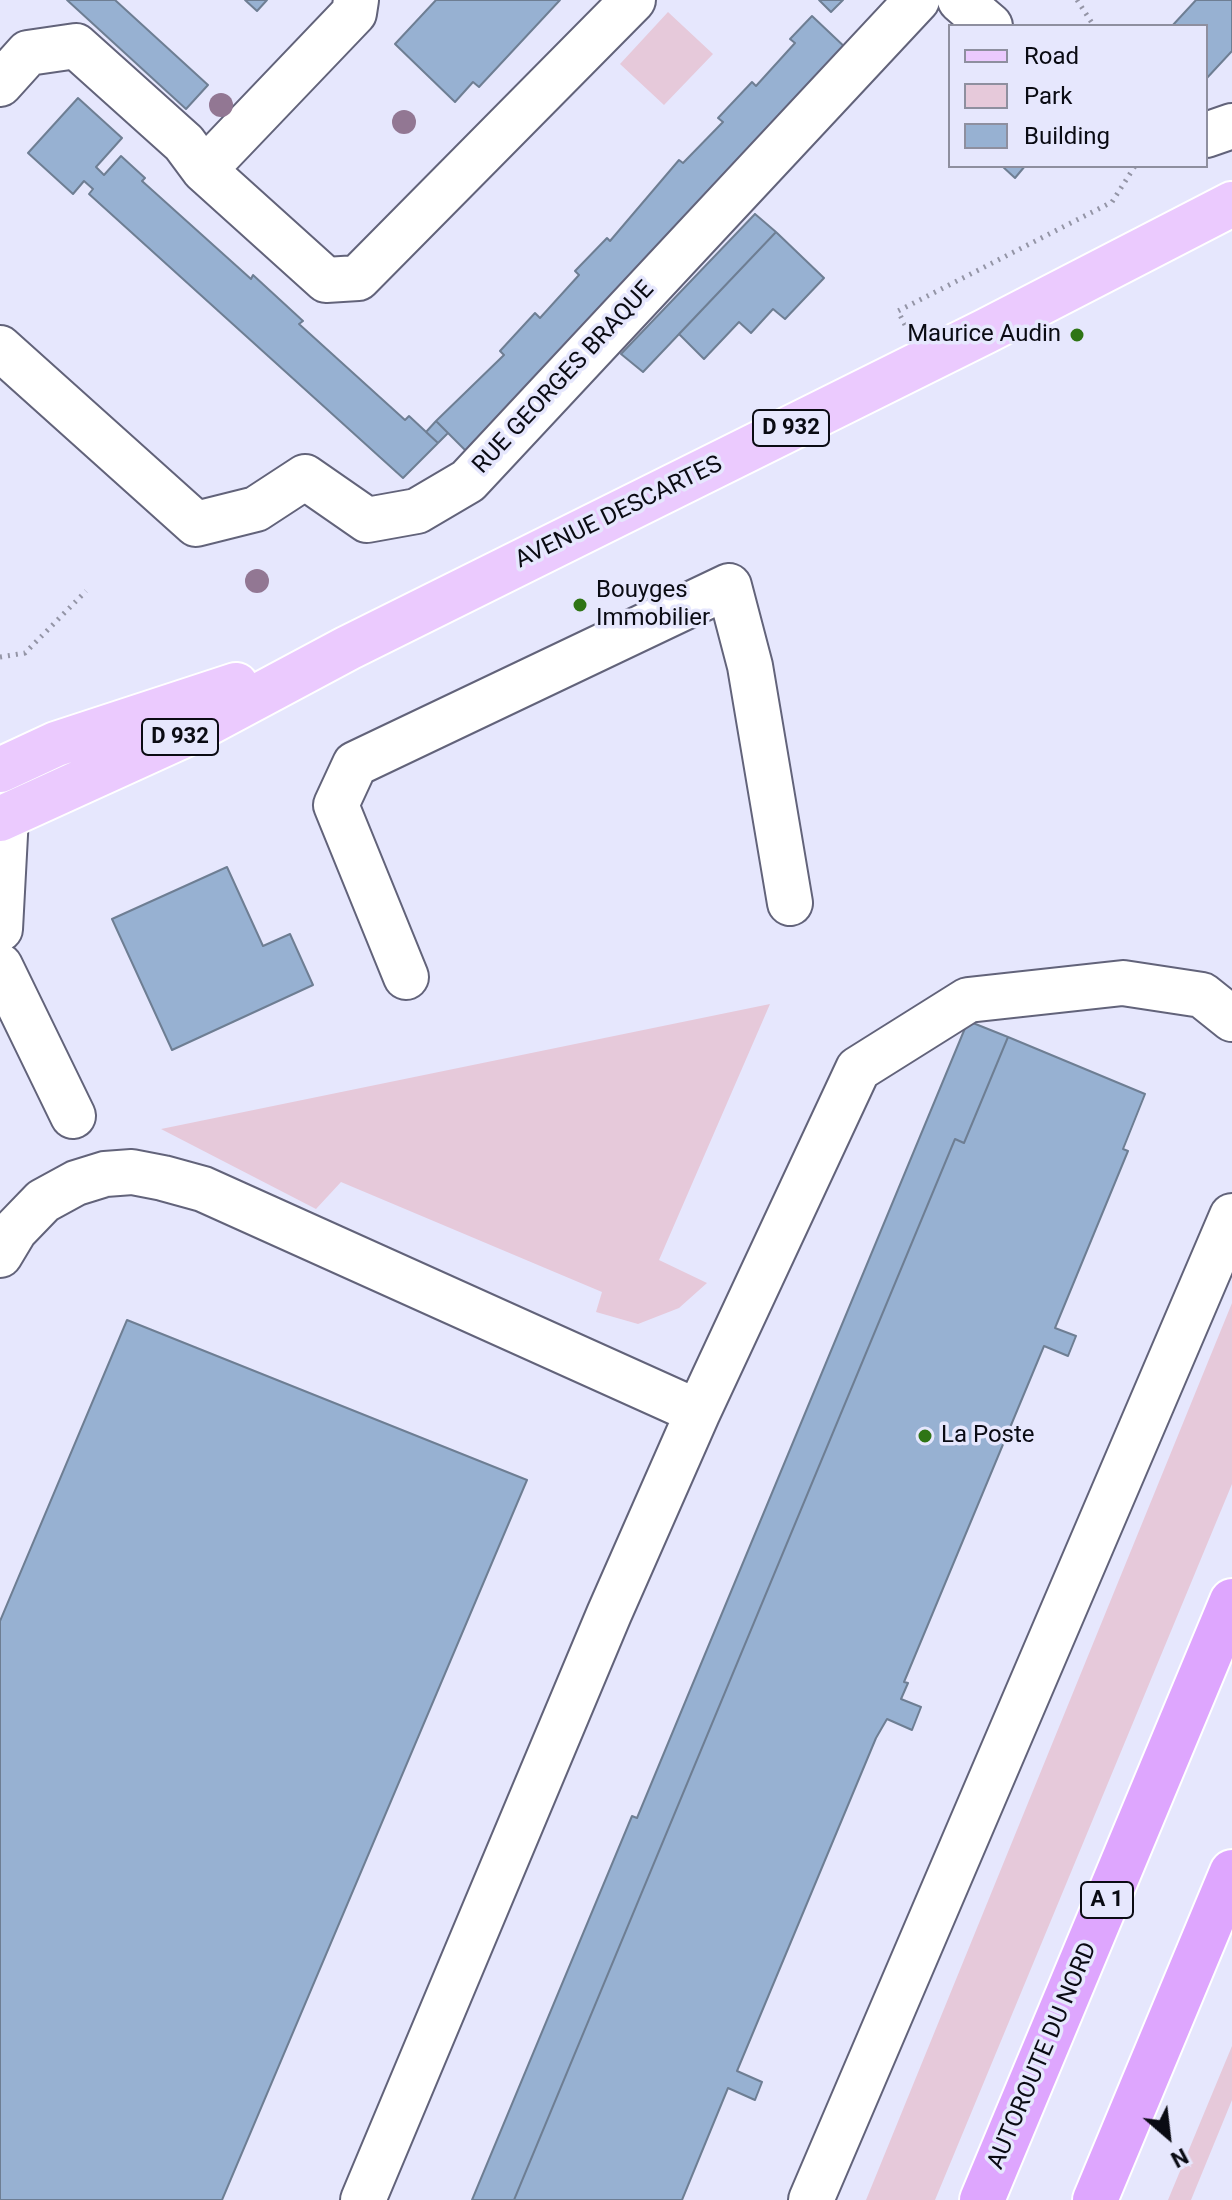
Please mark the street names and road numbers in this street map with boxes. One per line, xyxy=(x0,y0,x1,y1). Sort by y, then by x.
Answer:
street label: RUE GEORGES BRAQUE xyxy=(467,276,661,480)
road number: D 932 xyxy=(753,410,829,446)
street label: AVENUE DESCARTES xyxy=(511,450,727,576)
road number: D 932 xyxy=(142,719,218,755)
road number: A 1 xyxy=(1081,1882,1133,1918)
street label: AUTOROUTE DU NORD xyxy=(982,1938,1104,2174)

